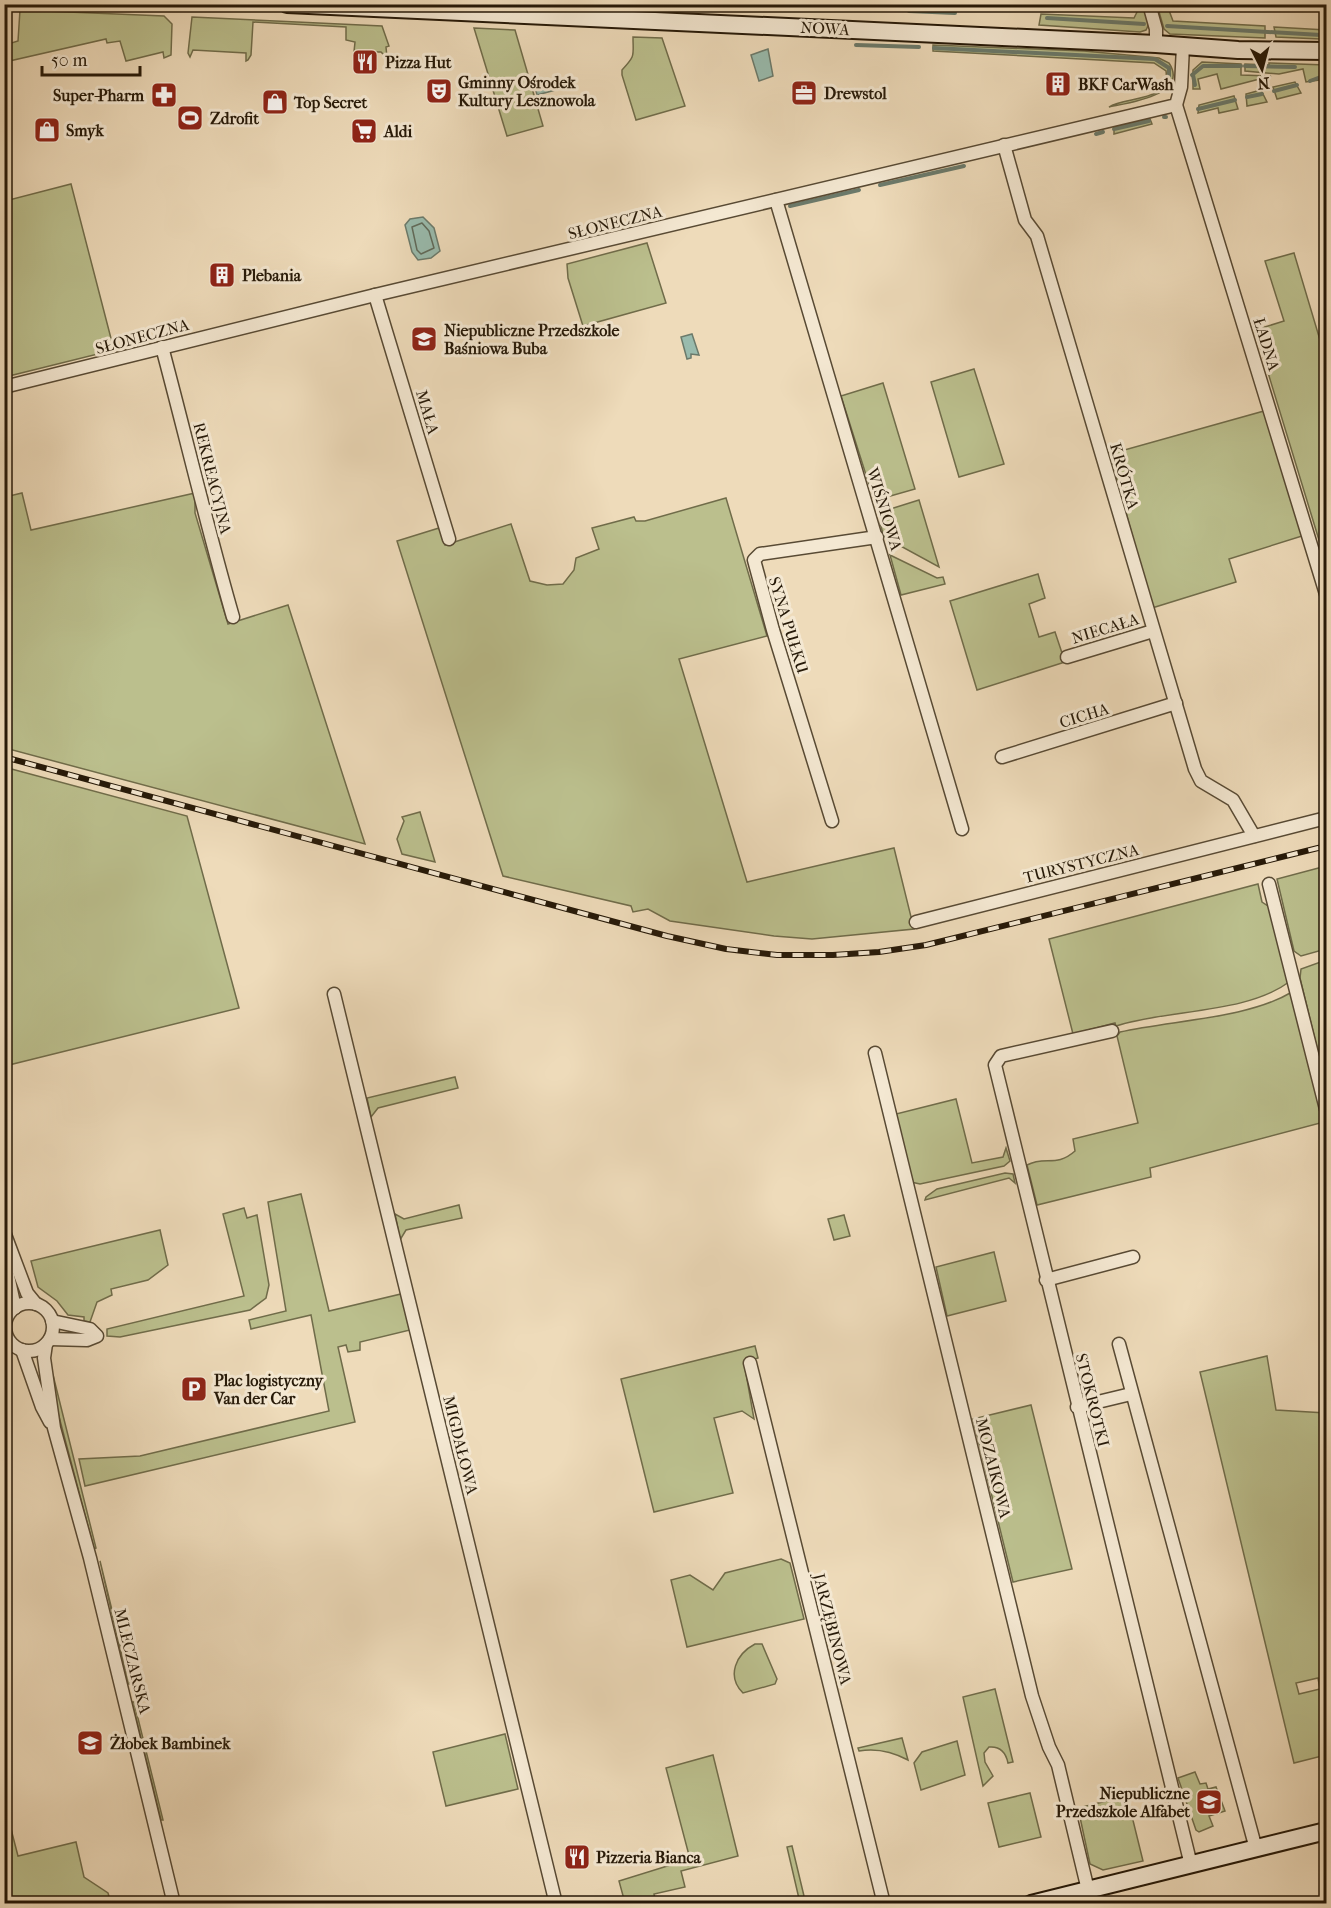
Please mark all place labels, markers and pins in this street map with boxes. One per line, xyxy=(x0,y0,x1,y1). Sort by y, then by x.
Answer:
restaurant icon: Pizza Hut xyxy=(350,47,380,77)
place label: Pizza Hut xyxy=(385,53,452,72)
building icon: BKF CarWash xyxy=(1043,69,1073,99)
place label: Gminny Ośrodek Kultury Lesznowola xyxy=(458,73,596,111)
place label: BKF CarWash xyxy=(1078,75,1174,94)
theatre icon: Gminny Ośrodek Kultury Lesznowola xyxy=(424,76,454,106)
office icon: Drewstol xyxy=(789,78,819,108)
pharmacy icon: Super-Pharm xyxy=(149,80,179,110)
place label: Drewstol xyxy=(824,84,887,103)
place label: Super-Pharm xyxy=(53,86,145,106)
shop icon: Top Secret xyxy=(260,87,290,117)
place label: Top Secret xyxy=(293,93,367,113)
sports icon: Zdrofit xyxy=(175,103,205,133)
place label: Zdrofit xyxy=(210,109,259,128)
shop icon: Smyk xyxy=(32,115,62,145)
supermarket icon: Aldi xyxy=(349,116,379,146)
place label: Smyk xyxy=(66,121,104,141)
place label: Aldi xyxy=(383,122,412,141)
building icon: Plebania xyxy=(207,260,237,290)
place label: Plebania xyxy=(242,266,302,285)
place label: Niepubliczne Przedszkole Baśniowa Buba xyxy=(444,321,619,358)
school or university icon: Niepubliczne Przedszkole Baśniowa Buba xyxy=(409,324,439,354)
place label: Plac logistyczny Van der Car xyxy=(213,1371,325,1408)
parking icon: Plac logistyczny Van der Car xyxy=(179,1374,209,1404)
school or university icon: Żłobek Bambinek xyxy=(75,1728,105,1758)
place label: Żłobek Bambinek xyxy=(110,1733,231,1753)
place label: Niepubliczne Przedszkole Alfabet xyxy=(1056,1784,1190,1821)
school or university icon: Niepubliczne Przedszkole Alfabet xyxy=(1194,1787,1224,1817)
restaurant icon: Pizzeria Bianca xyxy=(562,1842,592,1872)
place label: Pizzeria Bianca xyxy=(596,1848,702,1867)

